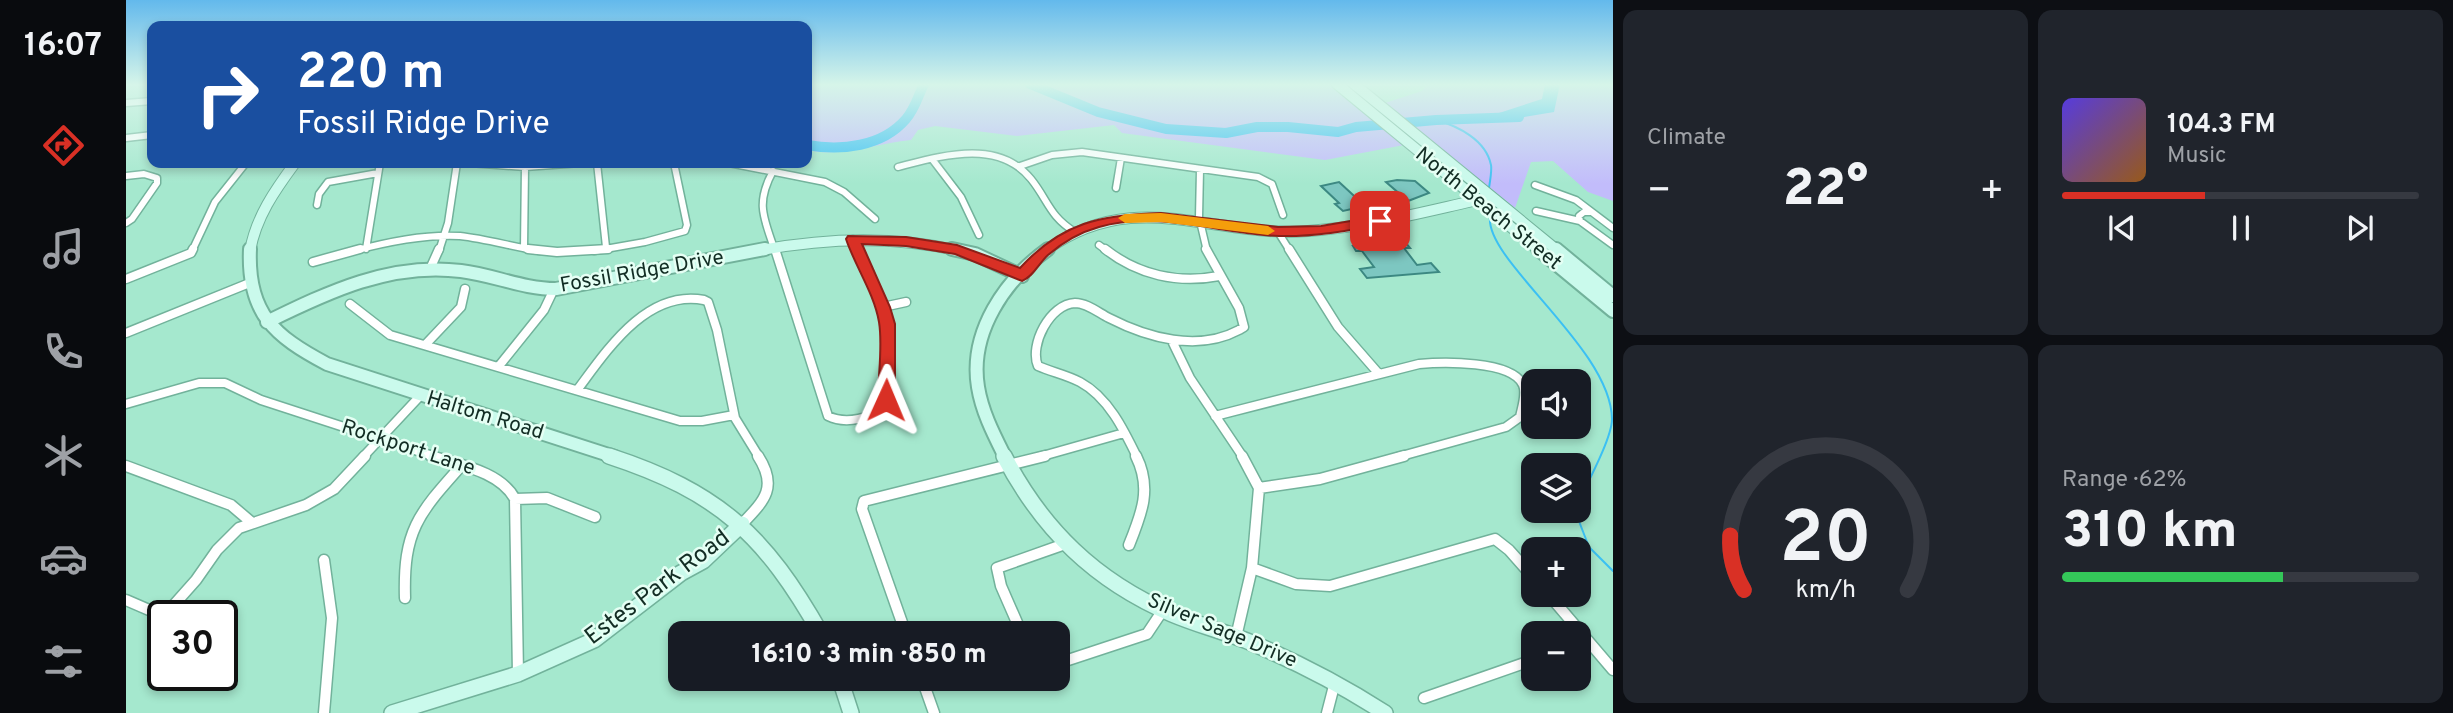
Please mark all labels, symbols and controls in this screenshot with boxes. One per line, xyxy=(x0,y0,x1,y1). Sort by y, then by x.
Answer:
text: 16:07 xyxy=(24,27,102,67)
text: 220 m xyxy=(297,44,444,106)
icon: right xyxy=(182,49,273,140)
text: Fossil Ridge Drive xyxy=(297,105,550,145)
text: 104.3 FM xyxy=(2167,109,2276,142)
icon: directions xyxy=(39,121,88,170)
text: Climate xyxy=(1647,124,1726,153)
street label: North Beach Street xyxy=(1409,142,1567,276)
text: Music xyxy=(2167,142,2227,171)
text: 22° xyxy=(1783,158,1868,224)
text: − xyxy=(1647,168,1672,217)
text: + xyxy=(1979,168,2004,217)
pin xyxy=(1350,191,1410,251)
icon: arrive xyxy=(1361,202,1399,240)
icon: previous xyxy=(2103,209,2141,247)
icon: pause xyxy=(2222,209,2260,247)
icon: next xyxy=(2341,209,2379,247)
icon: music xyxy=(39,224,88,273)
street label: Fossil Ridge Drive xyxy=(558,244,726,300)
icon: phone xyxy=(39,327,88,376)
position arrow xyxy=(849,363,923,437)
map controls xyxy=(1521,369,1591,691)
button: sound xyxy=(1521,369,1591,439)
street label: Haltom Road xyxy=(423,385,547,447)
street label: Rockport Lane xyxy=(338,414,478,482)
icon: climate xyxy=(39,431,88,480)
button: layers xyxy=(1521,453,1591,523)
text: Range · 62% xyxy=(2062,466,2187,495)
text: 20 xyxy=(1779,496,1872,588)
text: 310 km xyxy=(2062,500,2238,566)
street label: Estes Park Road xyxy=(579,524,737,652)
icon: car xyxy=(39,534,88,583)
button: + xyxy=(1521,537,1591,607)
text: km/h xyxy=(1795,575,1856,607)
street label: Silver Sage Drive xyxy=(1143,587,1301,675)
speed limit sign: 30 xyxy=(147,600,238,691)
button: − xyxy=(1521,621,1591,691)
icon: filters xyxy=(39,637,88,686)
text: 16:10 · 3 min · 850 m xyxy=(751,639,987,672)

